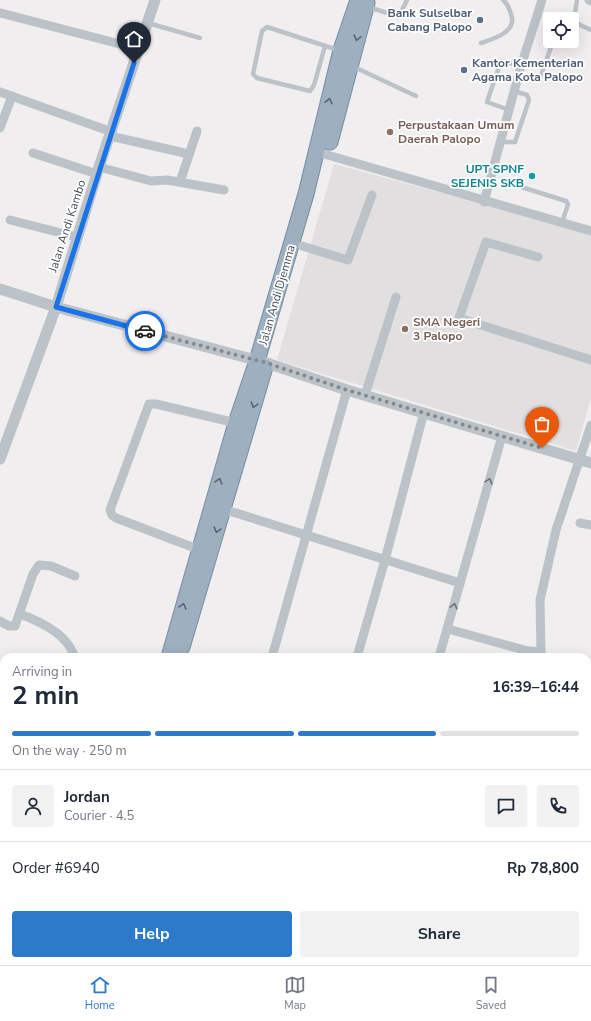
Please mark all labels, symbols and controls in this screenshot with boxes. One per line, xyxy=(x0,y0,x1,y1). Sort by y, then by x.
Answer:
place label: Bank Sulselbar Cabang Palopo xyxy=(387,5,472,35)
map controls xyxy=(543,12,579,48)
button: locate xyxy=(543,12,579,48)
marker: Bank Sulselbar Cabang Palopo xyxy=(475,15,485,25)
pin xyxy=(117,22,151,63)
icon: home xyxy=(123,28,145,50)
one-way arrow xyxy=(354,34,362,41)
place label: Kantor Kementerian Agama Kota Palopo xyxy=(472,55,584,85)
marker: Kantor Kementerian Agama Kota Palopo xyxy=(459,65,469,75)
one-way arrow xyxy=(325,98,333,104)
place label: Perpustakaan Umum Daerah Palopo xyxy=(398,117,514,147)
marker: Perpustakaan Umum Daerah Palopo xyxy=(385,127,395,137)
place label: UPT SPNF SEJENIS SKB xyxy=(451,161,524,191)
marker: UPT SPNF SEJENIS SKB xyxy=(527,171,537,181)
street label: Jalan Andi Kambo xyxy=(44,177,90,275)
street label: Jalan Andi Djemma xyxy=(255,243,299,348)
courier xyxy=(125,311,165,351)
place label: SMA Negeri 3 Palopo xyxy=(413,314,480,344)
icon: car xyxy=(134,320,156,342)
marker: SMA Negeri 3 Palopo xyxy=(400,324,410,334)
one-way arrow xyxy=(250,402,259,409)
pin xyxy=(525,407,559,448)
icon: bag xyxy=(531,413,553,435)
one-way arrow xyxy=(214,478,223,485)
one-way arrow xyxy=(484,478,493,485)
one-way arrow xyxy=(213,526,222,533)
one-way arrow xyxy=(178,603,187,610)
one-way arrow xyxy=(449,603,458,610)
text: Arriving in xyxy=(12,663,72,681)
text: 16:39–16:44 xyxy=(492,677,579,697)
text: 2 min xyxy=(12,678,79,713)
text: On the way · 250 m xyxy=(12,742,127,760)
button: person xyxy=(12,785,54,827)
button: chat xyxy=(485,785,527,827)
button: phone xyxy=(537,785,579,827)
text: Jordan xyxy=(64,787,110,807)
text: Courier · 4.5 xyxy=(64,807,134,825)
text: Order #6940 xyxy=(12,858,100,878)
text: Rp 78,800 xyxy=(507,858,579,878)
button: Help xyxy=(12,911,292,957)
button: Share xyxy=(300,911,579,957)
tab: Home xyxy=(85,974,115,1013)
tab: Map xyxy=(284,974,306,1013)
tab: Saved xyxy=(476,974,506,1013)

